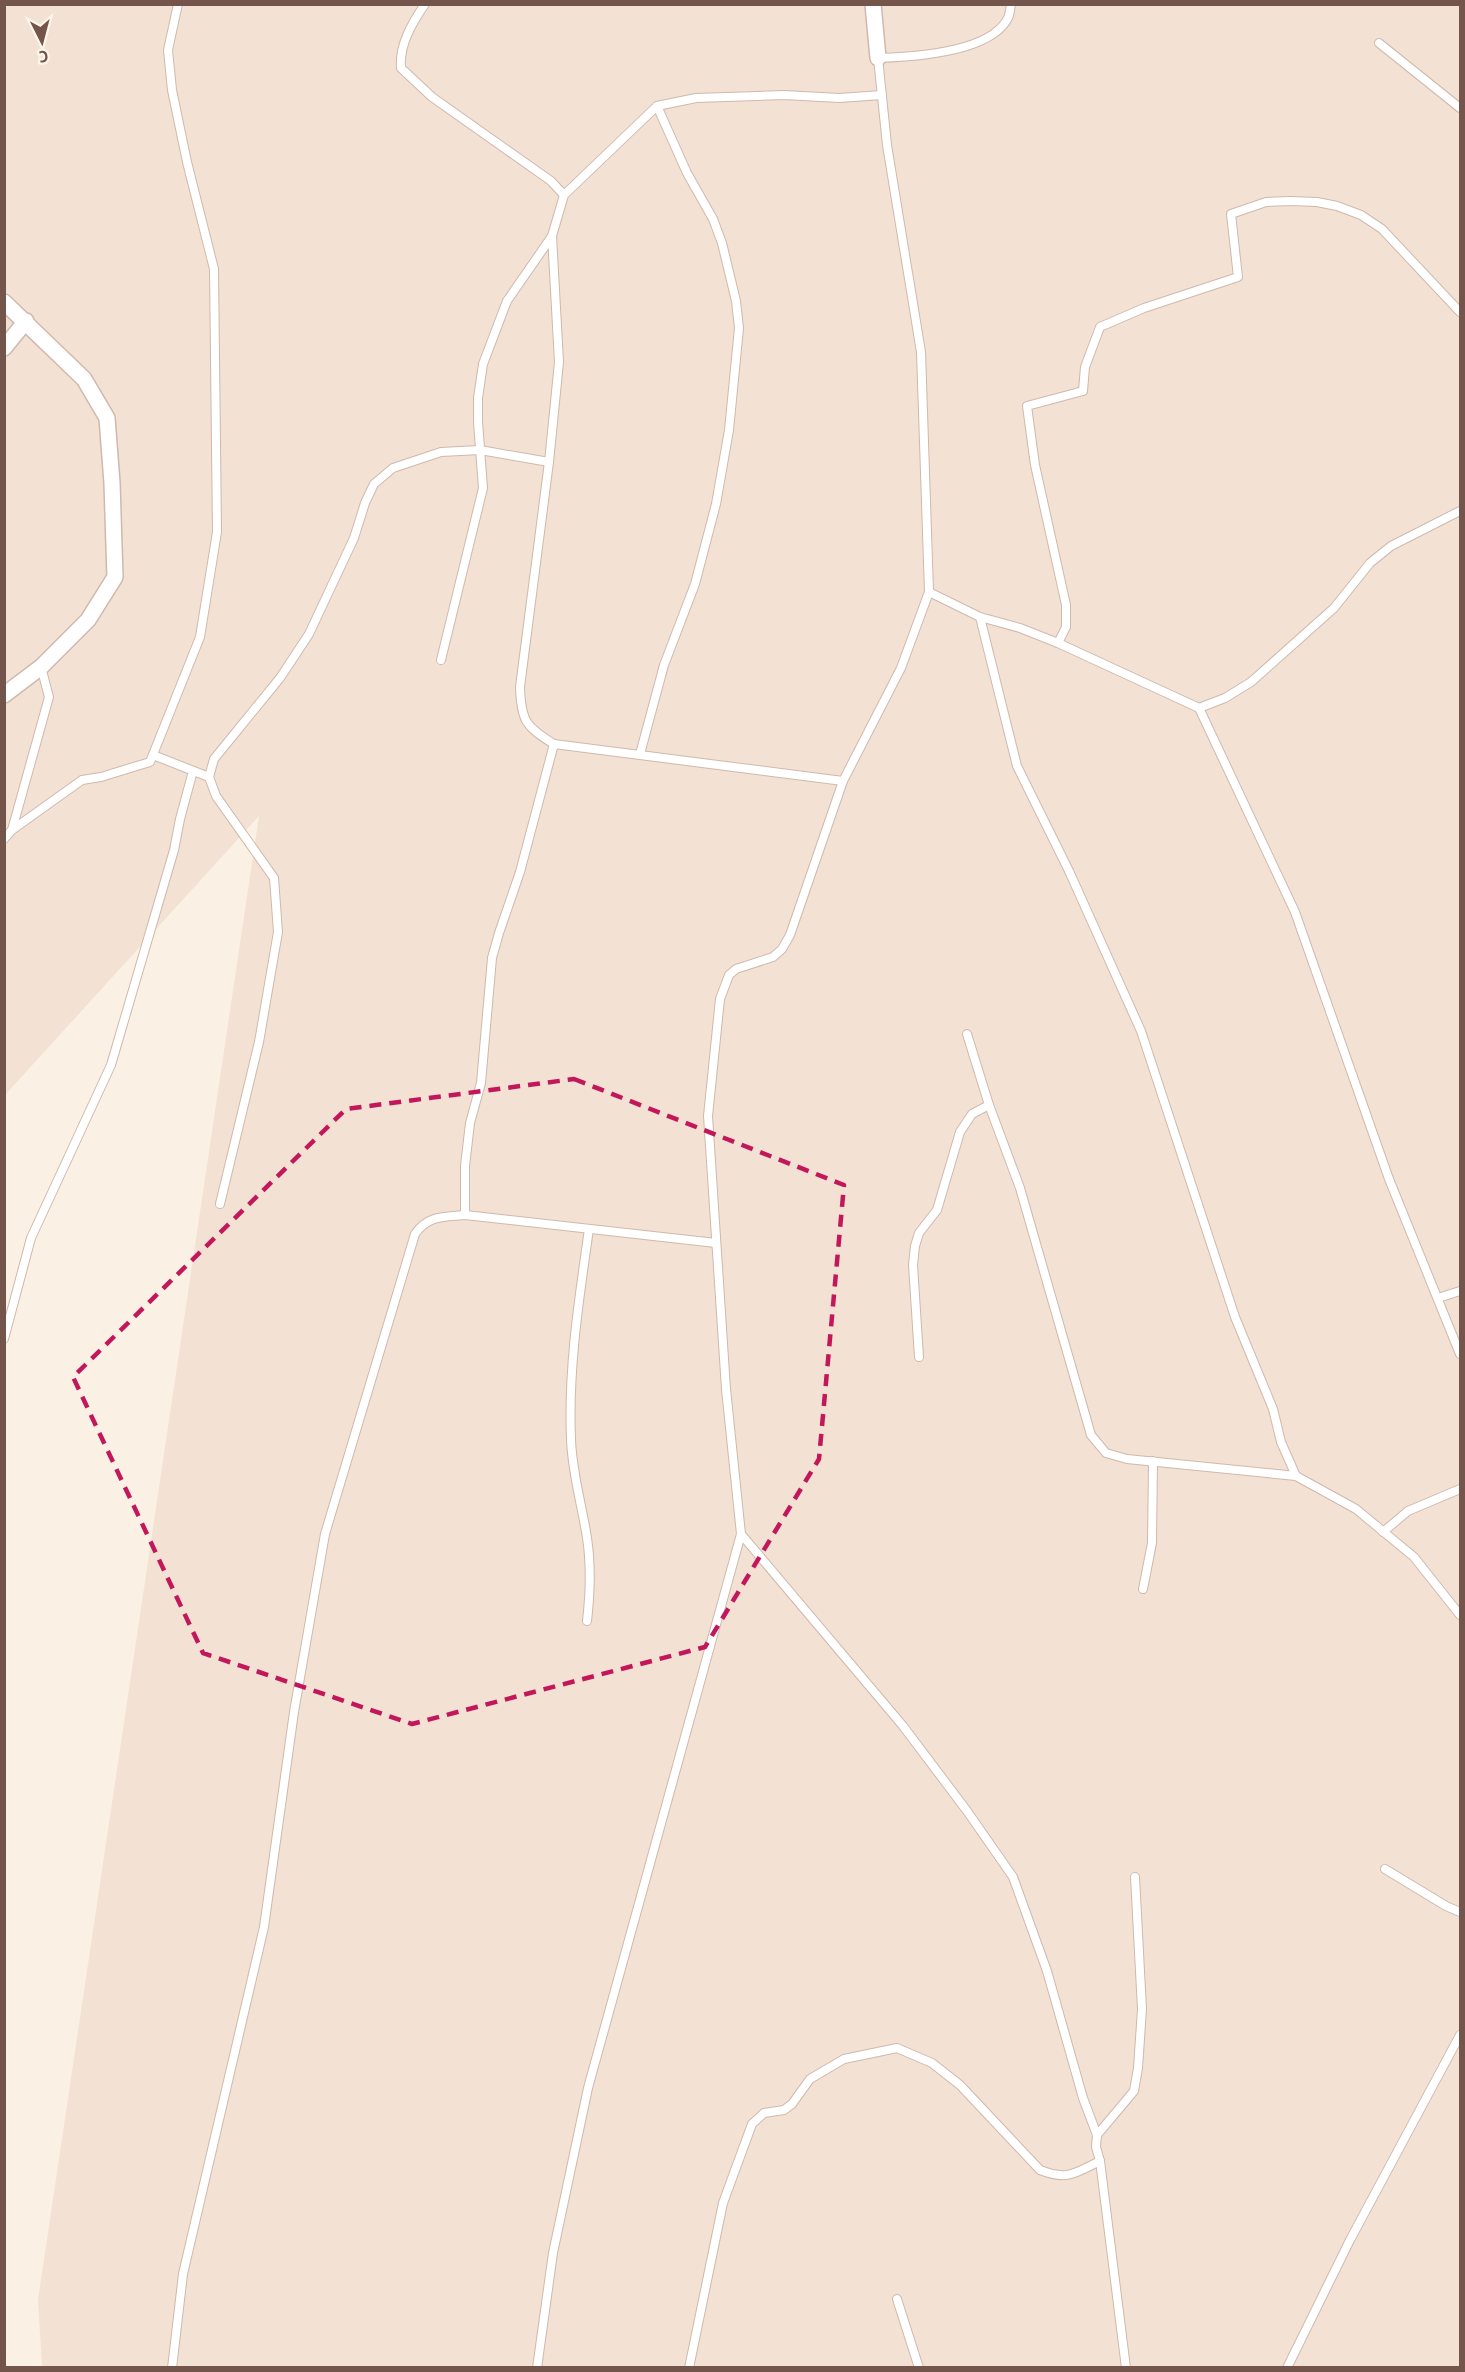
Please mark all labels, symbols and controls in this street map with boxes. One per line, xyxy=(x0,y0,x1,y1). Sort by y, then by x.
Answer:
north arrow xyxy=(12,12,72,72)
text: С xyxy=(38,47,49,67)

